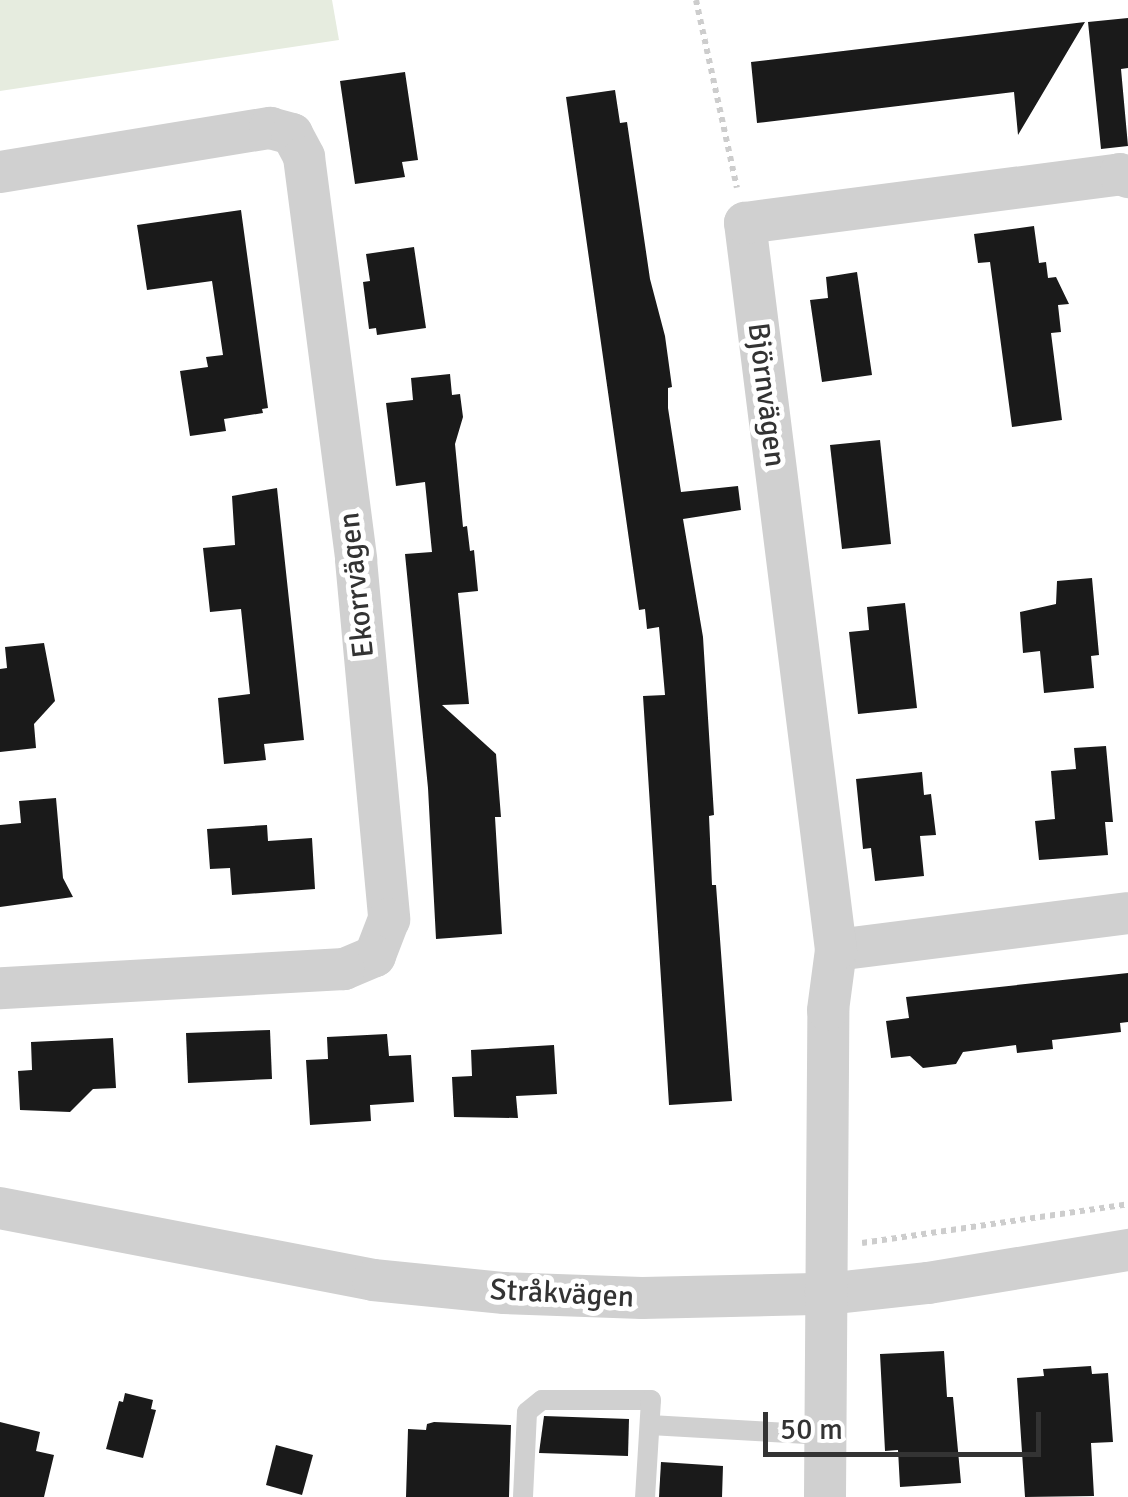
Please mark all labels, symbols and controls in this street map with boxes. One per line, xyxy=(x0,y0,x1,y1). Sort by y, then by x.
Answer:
street label: Björnvägen xyxy=(739,321,793,469)
street label: Ekorrvägen xyxy=(331,511,383,659)
street label: Stråkvägen xyxy=(489,1272,635,1316)
scale bar xyxy=(768,1392,1046,1454)
text: 50 m xyxy=(780,1411,843,1448)

